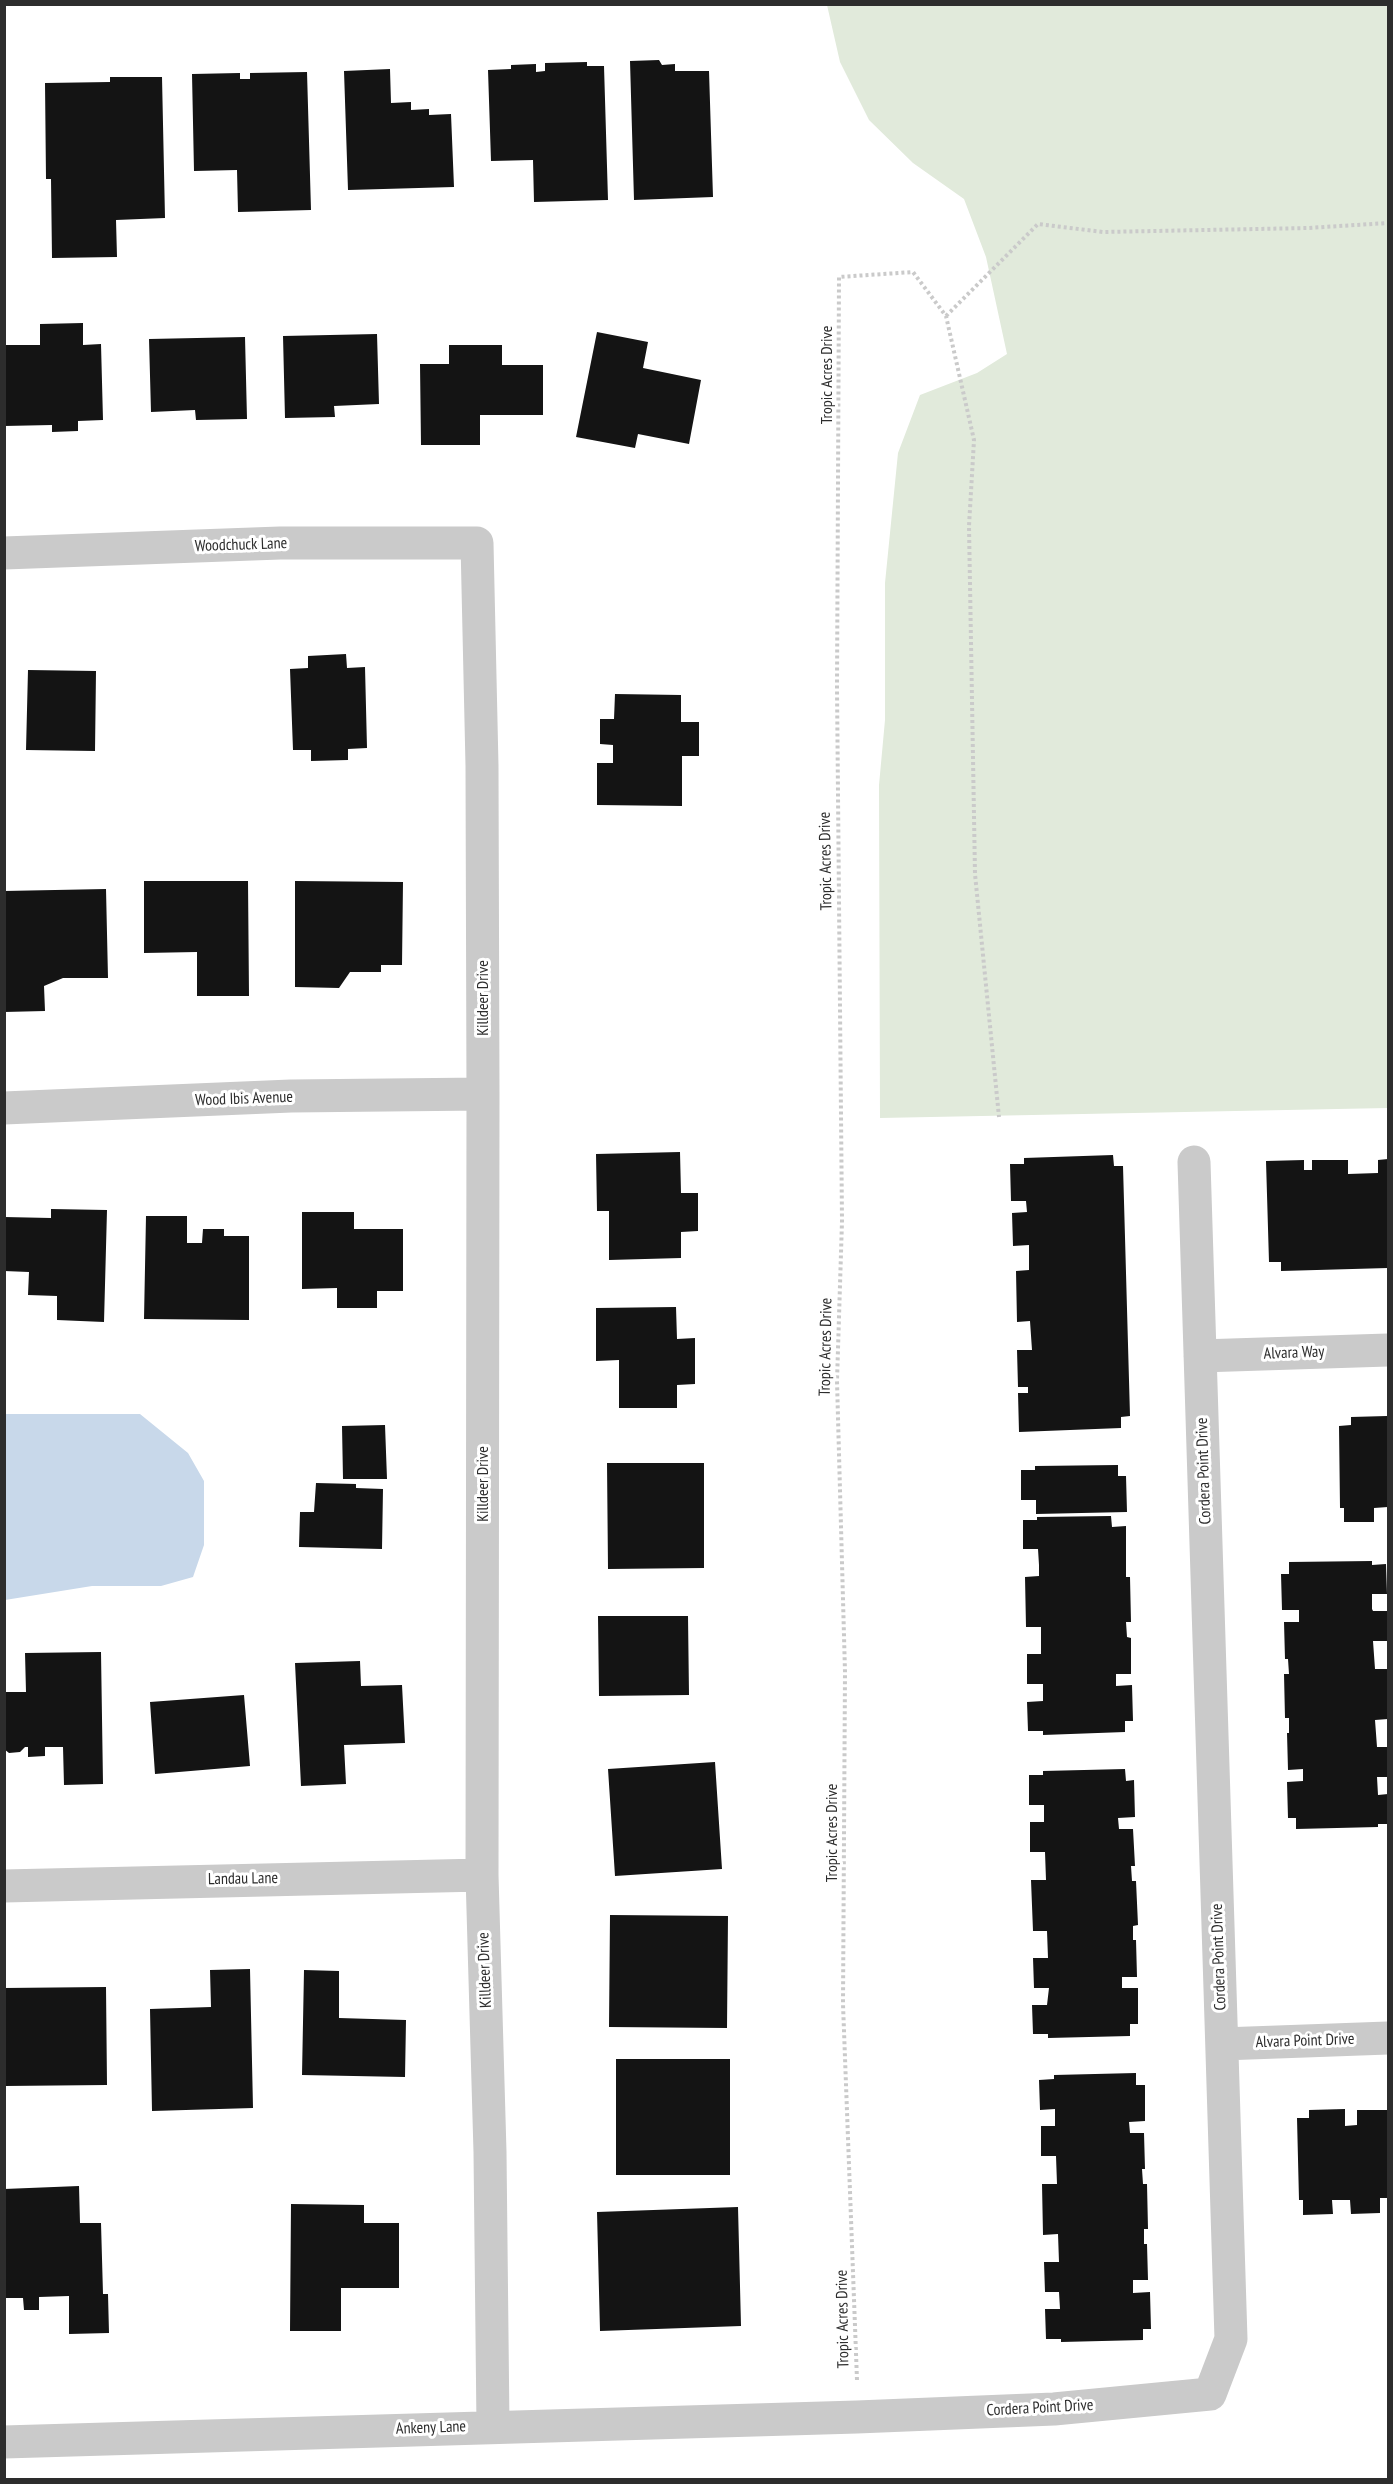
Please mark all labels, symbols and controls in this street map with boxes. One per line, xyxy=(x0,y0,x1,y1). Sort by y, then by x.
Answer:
street label: Tropic Acres Drive xyxy=(817,326,837,424)
street label: Woodchuck Lane xyxy=(195,534,287,556)
street label: Tropic Acres Drive xyxy=(816,812,836,910)
street label: Killdeer Drive xyxy=(473,960,493,1036)
street label: Wood Ibis Avenue xyxy=(195,1088,293,1110)
street label: Tropic Acres Drive xyxy=(816,1298,836,1396)
street label: Alvara Way xyxy=(1263,1342,1325,1364)
street label: Cordera Point Drive xyxy=(1193,1417,1215,1525)
street label: Killdeer Drive xyxy=(473,1446,493,1522)
street label: Tropic Acres Drive xyxy=(822,1784,842,1882)
street label: Landau Lane xyxy=(208,1869,278,1889)
street label: Cordera Point Drive xyxy=(1208,1903,1230,2011)
street label: Killdeer Drive xyxy=(474,1932,496,2008)
street label: Alvara Point Drive xyxy=(1255,2030,1355,2052)
street label: Tropic Acres Drive xyxy=(833,2270,853,2368)
street label: Cordera Point Drive xyxy=(986,2396,1094,2420)
street label: Ankeny Lane xyxy=(396,2417,466,2439)

